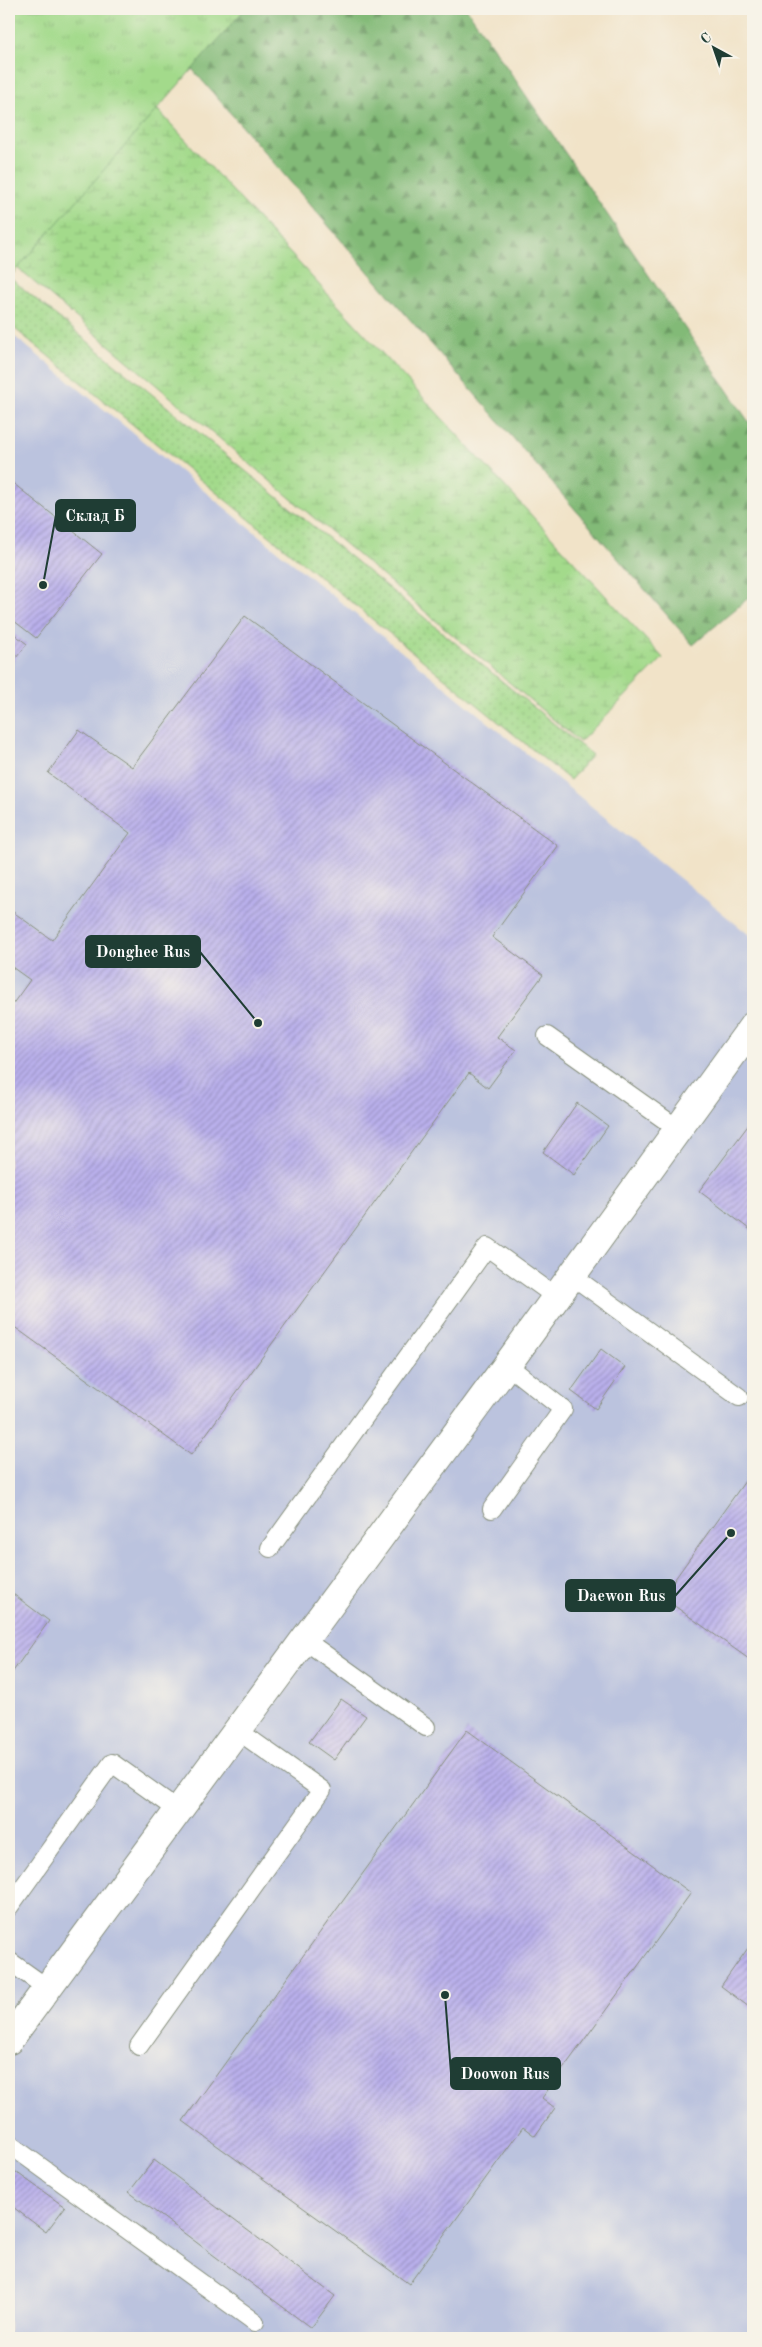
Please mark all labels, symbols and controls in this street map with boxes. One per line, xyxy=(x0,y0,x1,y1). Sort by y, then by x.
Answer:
north arrow xyxy=(690,22,740,72)
text: С xyxy=(698,30,714,47)
callout: Склад Б xyxy=(56,500,135,531)
text: Склад Б xyxy=(65,509,125,525)
callout: Donghee Rus xyxy=(86,936,200,967)
text: Donghee Rus xyxy=(96,945,190,961)
callout: Daewon Rus xyxy=(566,1580,675,1611)
text: Daewon Rus xyxy=(577,1589,665,1605)
callout: Doowon Rus xyxy=(451,2058,560,2089)
text: Doowon Rus xyxy=(461,2067,549,2083)

